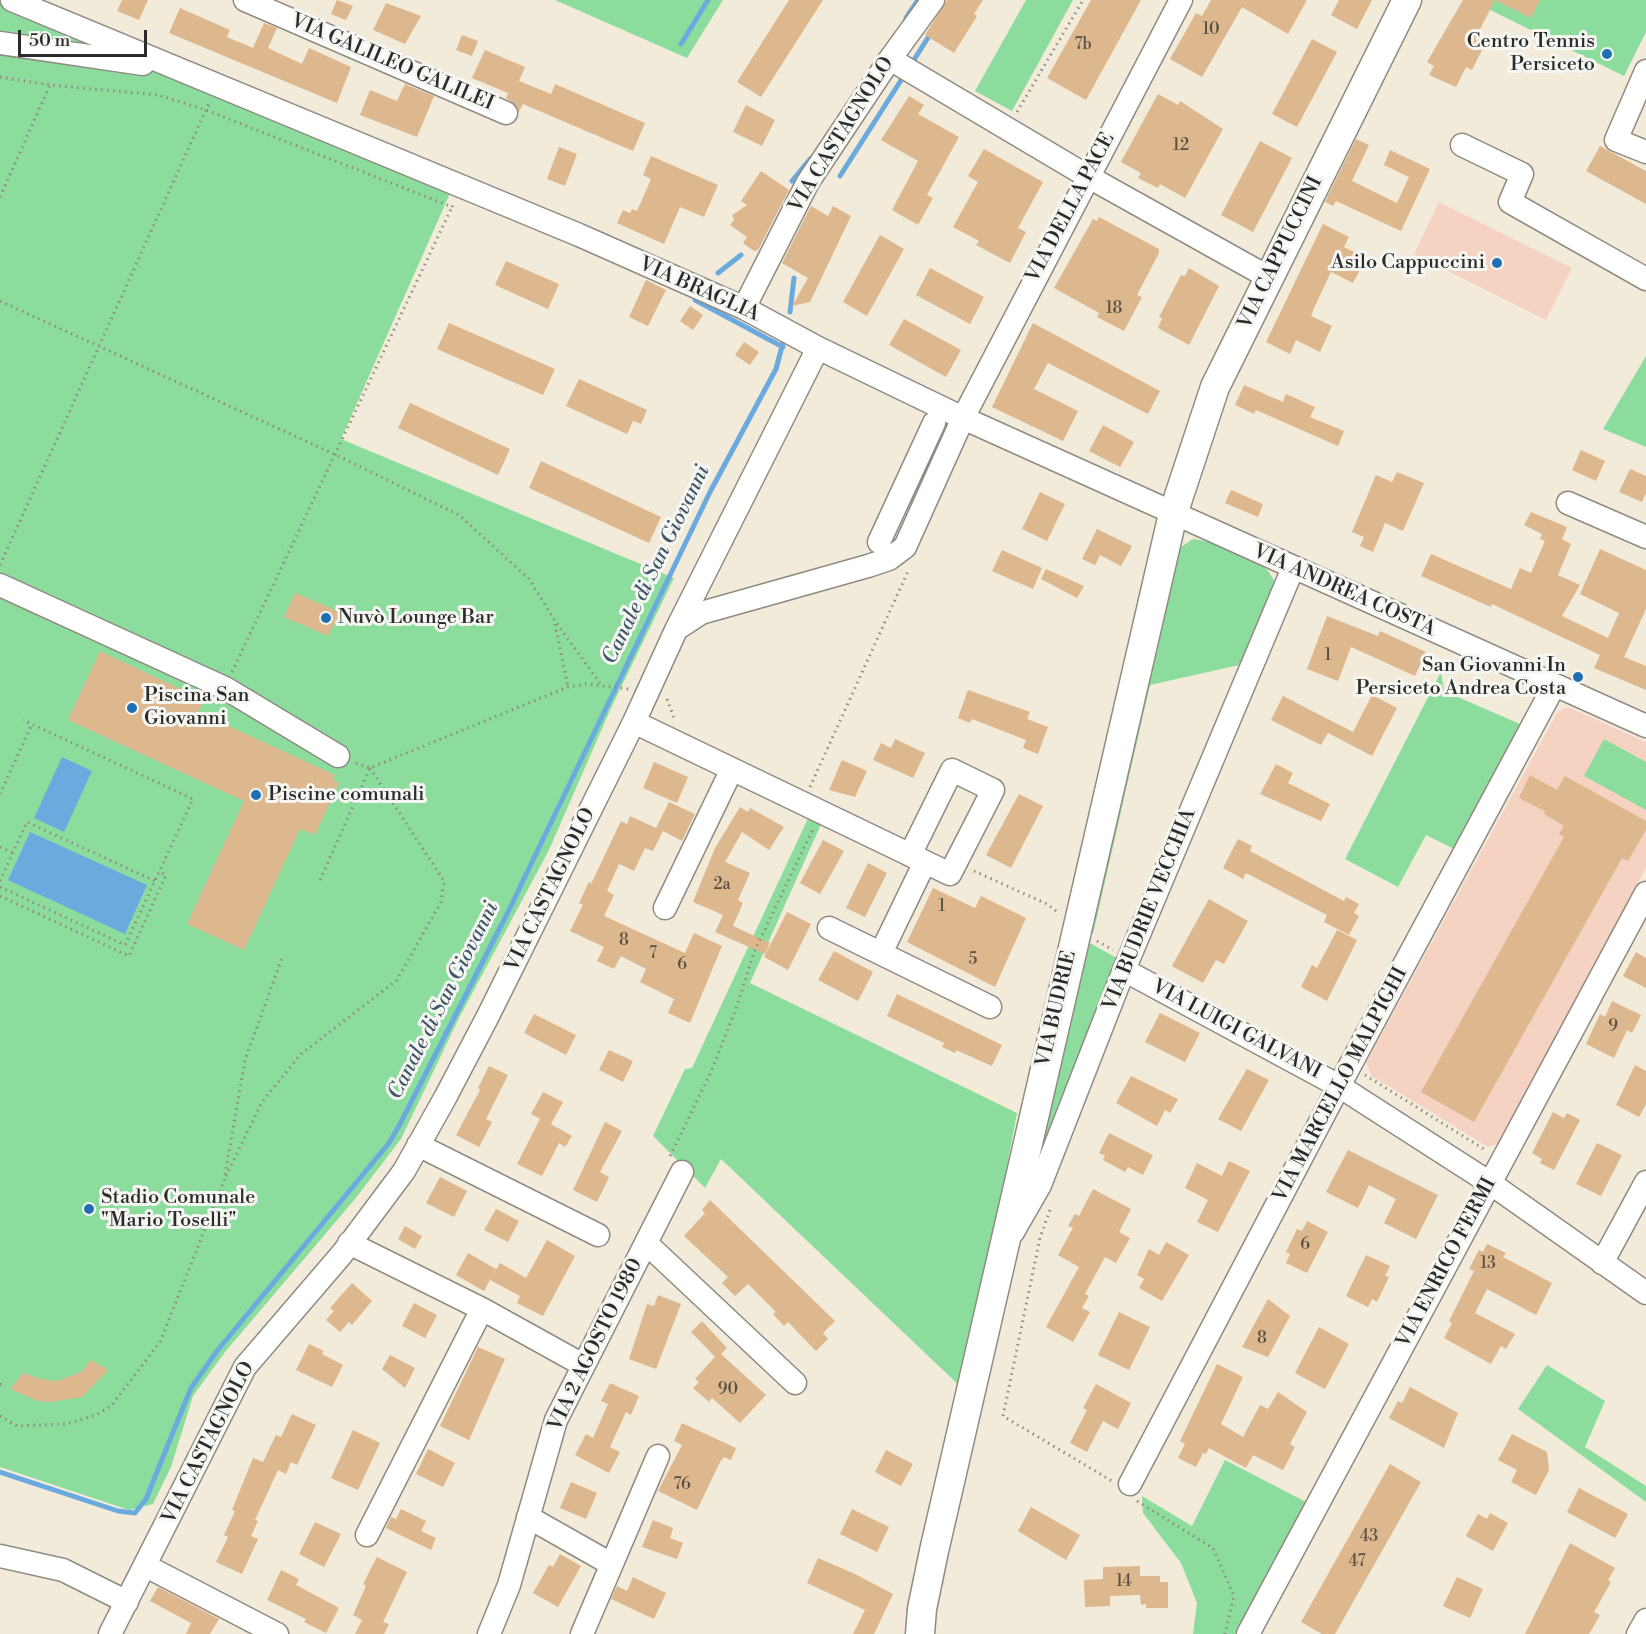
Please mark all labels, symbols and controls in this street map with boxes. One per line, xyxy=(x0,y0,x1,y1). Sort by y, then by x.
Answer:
street label: VIA GALILEO GALILEI xyxy=(287,9,497,117)
scale bar xyxy=(21,18,150,56)
house number: 10 xyxy=(1203,20,1219,40)
text: 50 m xyxy=(29,29,70,52)
place label: Centro Tennis Persiceto xyxy=(1467,30,1595,77)
house number: 7b xyxy=(1074,35,1092,55)
marker: Centro Tennis Persiceto xyxy=(1600,47,1614,61)
street label: VIA CASTAGNOLO xyxy=(784,53,900,217)
street label: VIA DELLA PACE xyxy=(1021,129,1121,287)
house number: 12 xyxy=(1173,136,1189,156)
street label: VIA CAPPUCCINI xyxy=(1234,173,1328,333)
place label: Asilo Cappuccini xyxy=(1331,251,1485,275)
street label: VIA BRAGLIA xyxy=(635,253,763,327)
marker: Asilo Cappuccini xyxy=(1490,256,1504,270)
house number: 18 xyxy=(1106,299,1122,319)
water label: Canale di San Giovanni xyxy=(598,461,716,669)
street label: VIA ANDREA COSTA xyxy=(1249,540,1439,642)
place label: Nuvò Lounge Bar xyxy=(338,606,494,630)
marker: Nuvò Lounge Bar xyxy=(319,611,333,625)
house number: 1 xyxy=(1325,646,1331,666)
place label: San Giovanni In Persiceto Andrea Costa xyxy=(1356,654,1566,701)
marker: San Giovanni In Persiceto Andrea Costa xyxy=(1571,670,1585,684)
place label: Piscina San Giovanni xyxy=(144,684,249,731)
marker: Piscina San Giovanni xyxy=(125,701,139,715)
place label: Piscine comunali xyxy=(268,783,425,807)
marker: Piscine comunali xyxy=(249,788,263,802)
street label: VIA CASTAGNOLO xyxy=(501,804,601,976)
street label: VIA BUDRIE VECCHIA xyxy=(1098,806,1202,1014)
house number: 2a xyxy=(713,875,731,895)
house number: 1 xyxy=(939,897,945,917)
water label: Canale di San Giovanni xyxy=(383,898,505,1104)
house number: 8 xyxy=(619,931,629,951)
house number: 7 xyxy=(649,944,657,964)
street label: VIA BUDRIE xyxy=(1032,949,1082,1069)
house number: 5 xyxy=(969,950,977,970)
house number: 6 xyxy=(677,955,687,975)
street label: VIA MARCELLO MALPIGHI xyxy=(1269,963,1413,1207)
street label: VIA LUIGI GALVANI xyxy=(1147,975,1325,1085)
house number: 9 xyxy=(1608,1017,1618,1037)
street label: VIA ENRICO FERMI xyxy=(1392,1174,1502,1352)
place label: Stadio Comunale "Mario Toselli" xyxy=(101,1186,255,1233)
marker: Stadio Comunale "Mario Toselli" xyxy=(82,1202,96,1216)
house number: 6 xyxy=(1300,1235,1310,1255)
house number: 13 xyxy=(1480,1254,1496,1274)
street label: VIA 2 AGOSTO 1980 xyxy=(544,1255,648,1435)
house number: 8 xyxy=(1257,1329,1267,1349)
street label: VIA CASTAGNOLO xyxy=(158,1358,260,1528)
house number: 90 xyxy=(718,1380,738,1400)
house number: 76 xyxy=(673,1475,691,1495)
house number: 43 xyxy=(1360,1527,1378,1547)
house number: 47 xyxy=(1349,1552,1365,1572)
house number: 14 xyxy=(1116,1572,1132,1592)

